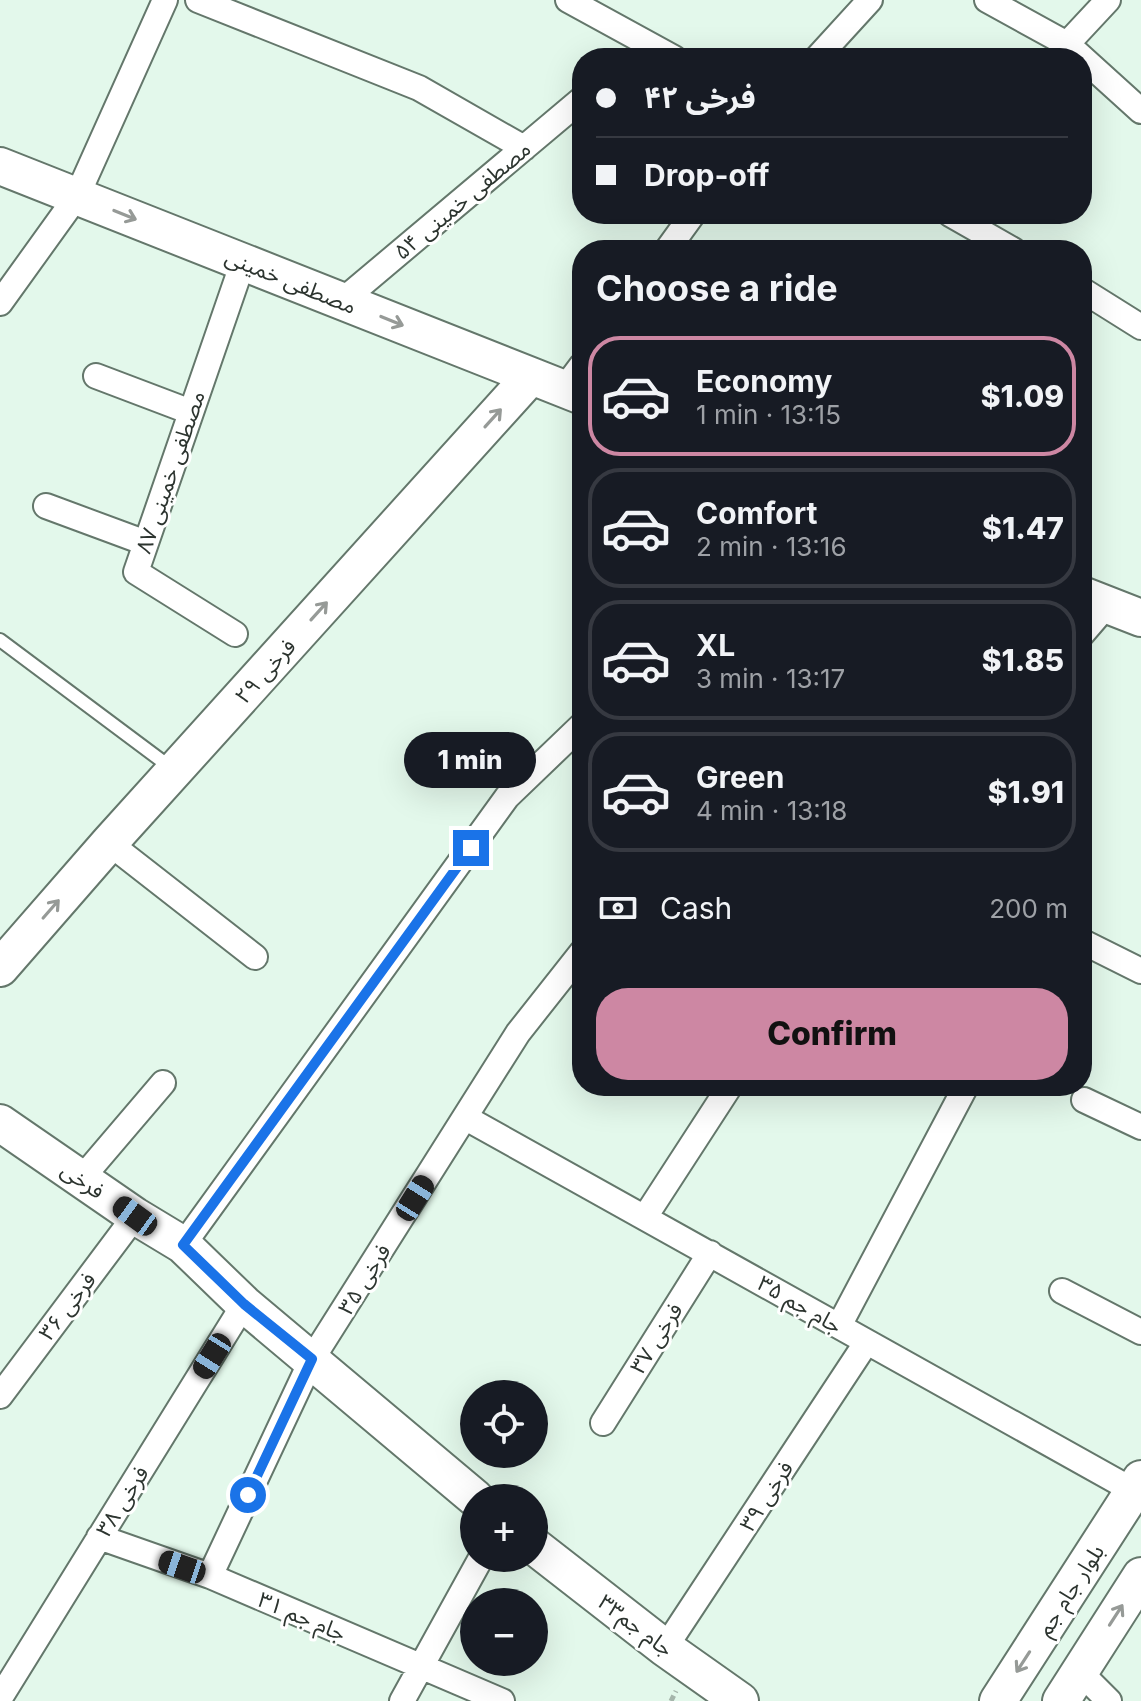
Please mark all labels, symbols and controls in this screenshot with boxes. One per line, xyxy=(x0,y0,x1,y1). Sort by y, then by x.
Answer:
text: فرخی ۴۲ xyxy=(644,79,756,115)
street label: مصطفی خمینی ۵۴ xyxy=(388,135,536,265)
text: Drop-off xyxy=(644,157,770,193)
one-way arrow xyxy=(112,209,137,223)
street label: مصطفی خمینی xyxy=(222,243,360,319)
text: Choose a ride xyxy=(596,266,838,310)
one-way arrow xyxy=(379,315,404,329)
icon: car xyxy=(600,360,672,432)
text: Economy xyxy=(696,363,832,399)
text: $1.09 xyxy=(981,378,1064,414)
street label: مصطفی خمینی ۸۷ xyxy=(130,387,210,557)
text: 1 min · 13:15 xyxy=(696,399,841,430)
one-way arrow xyxy=(483,409,501,429)
icon: car xyxy=(600,492,672,564)
text: Comfort xyxy=(696,495,817,531)
text: $1.47 xyxy=(982,510,1064,546)
text: 2 min · 13:16 xyxy=(696,531,847,562)
one-way arrow xyxy=(309,602,327,622)
icon: car xyxy=(600,624,672,696)
text: XL xyxy=(696,627,735,663)
street label: فرخی ۲۹ xyxy=(229,633,301,709)
text: $1.85 xyxy=(982,642,1064,678)
text: 3 min · 13:17 xyxy=(696,663,845,694)
callout: 1 min xyxy=(405,732,537,788)
text: 1 min xyxy=(437,744,503,775)
icon: car xyxy=(600,756,672,828)
text: Green xyxy=(696,759,784,795)
text: $1.91 xyxy=(988,774,1064,810)
text: 4 min · 13:18 xyxy=(696,795,847,826)
route end xyxy=(453,830,489,866)
icon: cash xyxy=(596,886,640,930)
text: Cash xyxy=(660,890,732,926)
text: 200 m xyxy=(989,893,1068,924)
one-way arrow xyxy=(42,899,60,919)
button: Confirm xyxy=(596,988,1068,1080)
street label: فرخی xyxy=(56,1156,110,1204)
car xyxy=(392,1171,438,1225)
car xyxy=(109,1192,161,1240)
street label: فرخی ۳۵ xyxy=(332,1239,396,1319)
street label: فرخی ۳۶ xyxy=(33,1267,101,1345)
street label: جام جم ۳۵ xyxy=(751,1270,847,1342)
street label: فرخی ۳۷ xyxy=(624,1298,688,1378)
car xyxy=(189,1329,235,1383)
map controls xyxy=(460,1380,548,1676)
button: locate xyxy=(460,1380,548,1468)
street label: فرخی ۳۹ xyxy=(734,1456,798,1536)
street label: فرخی ۳۸ xyxy=(90,1461,154,1541)
route start xyxy=(230,1477,266,1513)
button: + xyxy=(460,1484,548,1572)
street label: بلوار جام جم xyxy=(1031,1539,1113,1643)
car xyxy=(155,1548,209,1586)
street label: جام جم ۳۱ xyxy=(253,1586,350,1650)
button: − xyxy=(460,1588,548,1676)
street label: جام جم۳۳ xyxy=(591,1589,678,1665)
one-way arrow xyxy=(1109,1604,1125,1627)
one-way arrow xyxy=(1015,1651,1032,1673)

